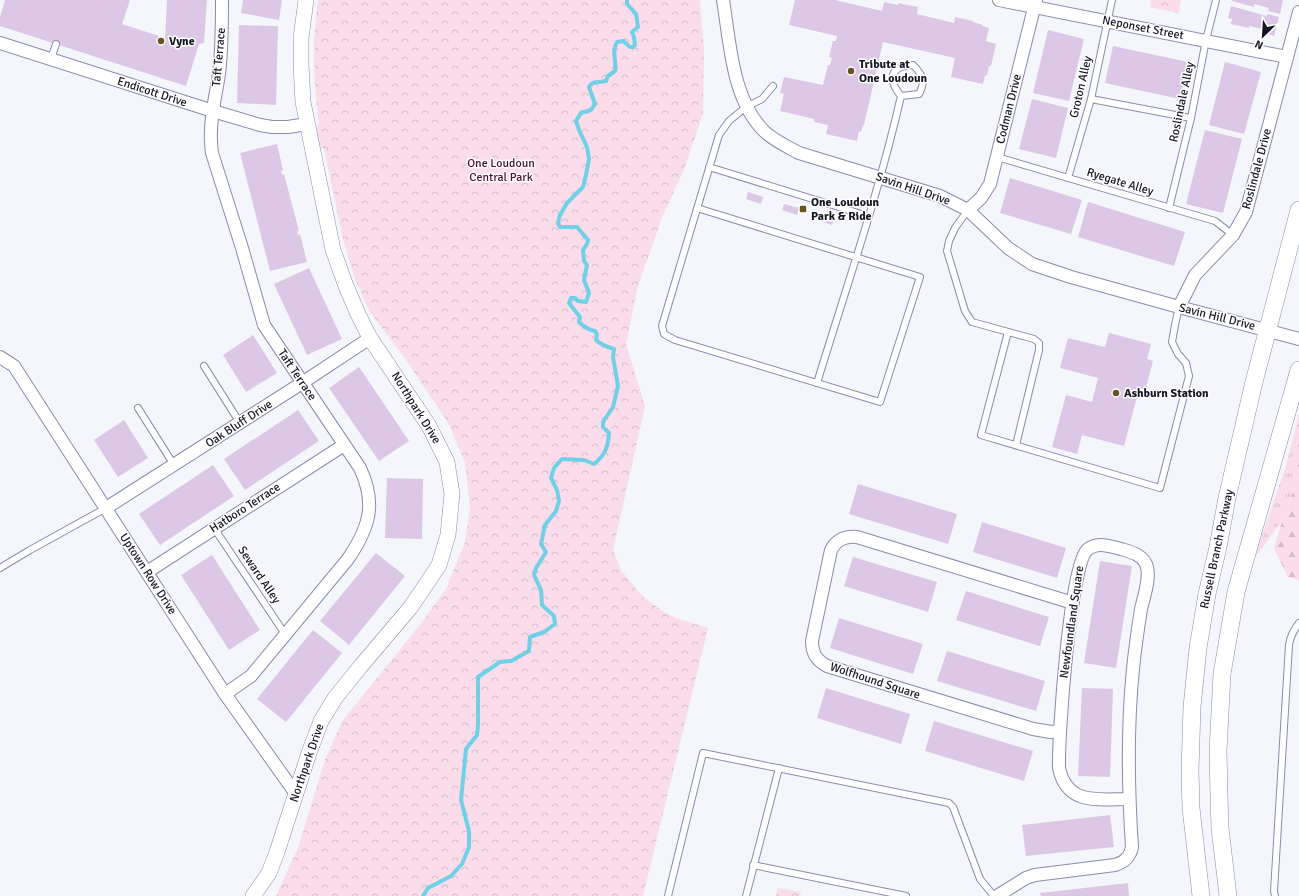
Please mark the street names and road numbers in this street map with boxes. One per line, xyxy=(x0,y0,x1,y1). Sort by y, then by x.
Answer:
street label: Neponset Street xyxy=(1101,13,1185,43)
street label: Taft Terrace xyxy=(209,27,229,87)
street label: Groton Alley xyxy=(1067,54,1095,119)
street label: Roslindale Alley xyxy=(1166,60,1198,144)
street label: Codman Drive xyxy=(993,73,1025,145)
street label: Endicott Drive xyxy=(115,74,189,110)
street label: Roslindale Drive xyxy=(1239,127,1275,211)
street label: Ryegate Alley xyxy=(1085,165,1156,199)
street label: Savin Hill Drive xyxy=(874,169,952,209)
street label: Savin Hill Drive xyxy=(1177,300,1257,334)
street label: Taft Terrace xyxy=(274,346,320,404)
street label: Northpark Drive xyxy=(388,369,444,447)
street label: Oak Bluff Drive xyxy=(203,397,275,451)
street label: Hatboro Terrace xyxy=(207,480,283,536)
street label: Russell Branch Parkway xyxy=(1197,488,1237,610)
street label: Uptown Row Drive xyxy=(116,531,180,617)
street label: Seward Alley xyxy=(234,543,284,607)
street label: Newfoundland Square xyxy=(1057,565,1087,679)
street label: Wolfhound Square xyxy=(828,659,922,703)
street label: Northpark Drive xyxy=(287,722,327,804)

